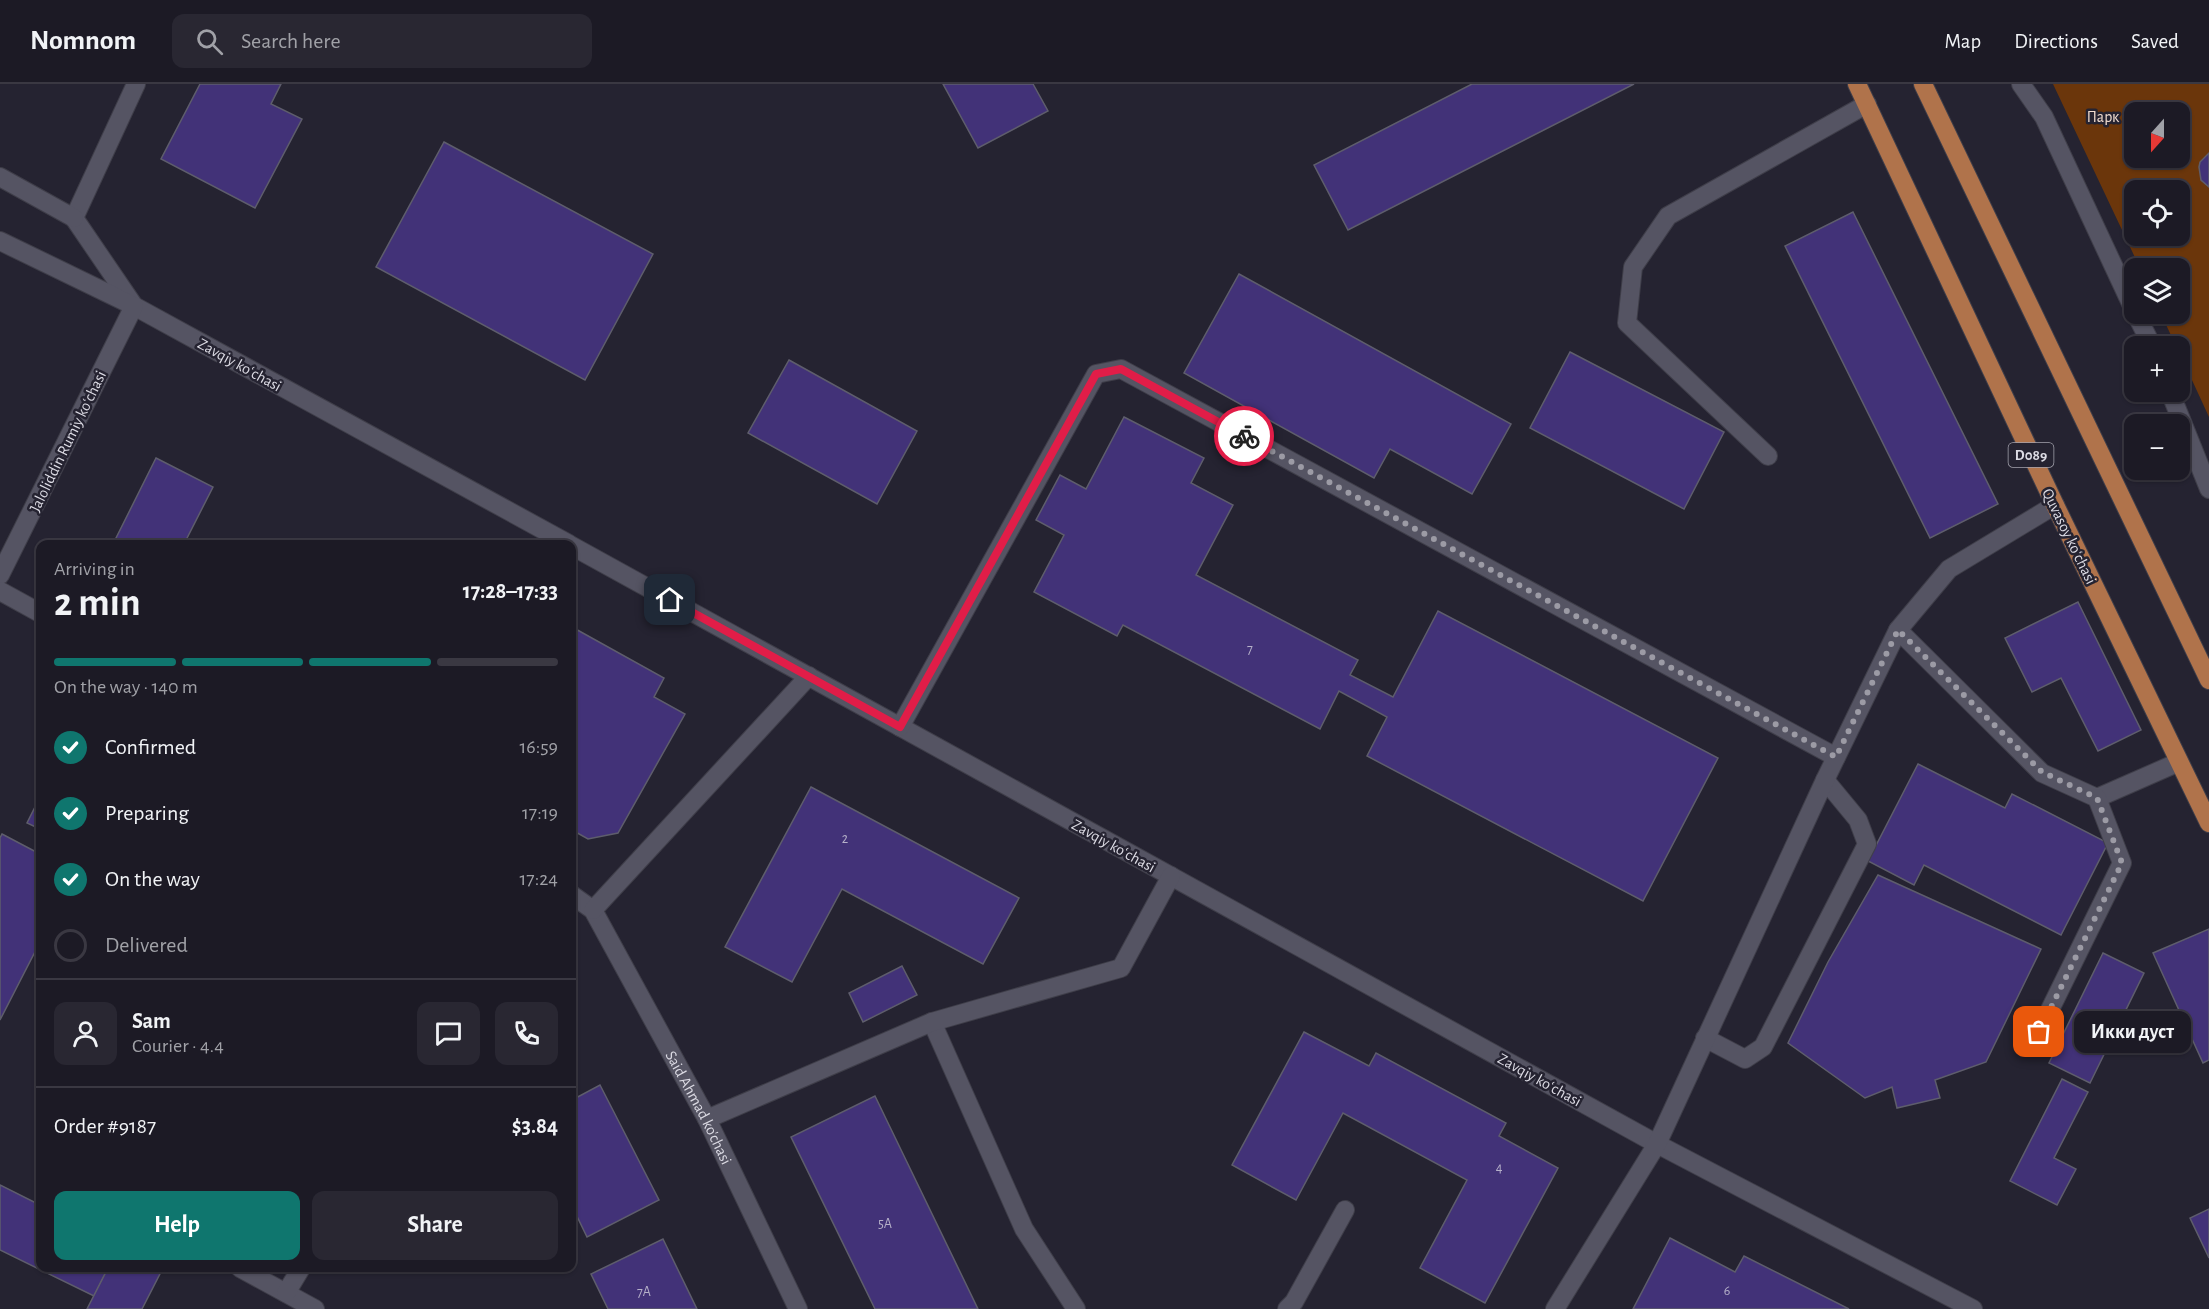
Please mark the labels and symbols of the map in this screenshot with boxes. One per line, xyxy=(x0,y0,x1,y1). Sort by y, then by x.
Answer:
north arrow xyxy=(2124,102,2190,168)
park label: Парк xyxy=(2087,109,2120,125)
street label: Zavqiy koʻchasi xyxy=(195,335,284,395)
street label: Jaloliddin Rumiy koʻchasi xyxy=(27,368,110,515)
courier xyxy=(1214,406,1274,466)
road number: D089 xyxy=(2008,443,2054,467)
street label: Quvasoy koʻchasi xyxy=(2038,486,2099,587)
pin xyxy=(644,574,695,625)
house number: 7 xyxy=(1247,642,1253,656)
street label: Zavqiy koʻchasi xyxy=(1069,816,1158,876)
house number: 2 xyxy=(842,832,848,846)
pin xyxy=(2013,1006,2064,1057)
callout: Икки дуст xyxy=(2075,1011,2192,1053)
street label: Said Ahmad ko'chasi xyxy=(662,1048,734,1167)
street label: Zavqiy koʻchasi xyxy=(1495,1050,1584,1110)
house number: 4 xyxy=(1496,1161,1503,1175)
house number: 5А xyxy=(878,1217,892,1231)
house number: 6 xyxy=(1724,1284,1730,1298)
house number: 7A xyxy=(637,1285,651,1299)

